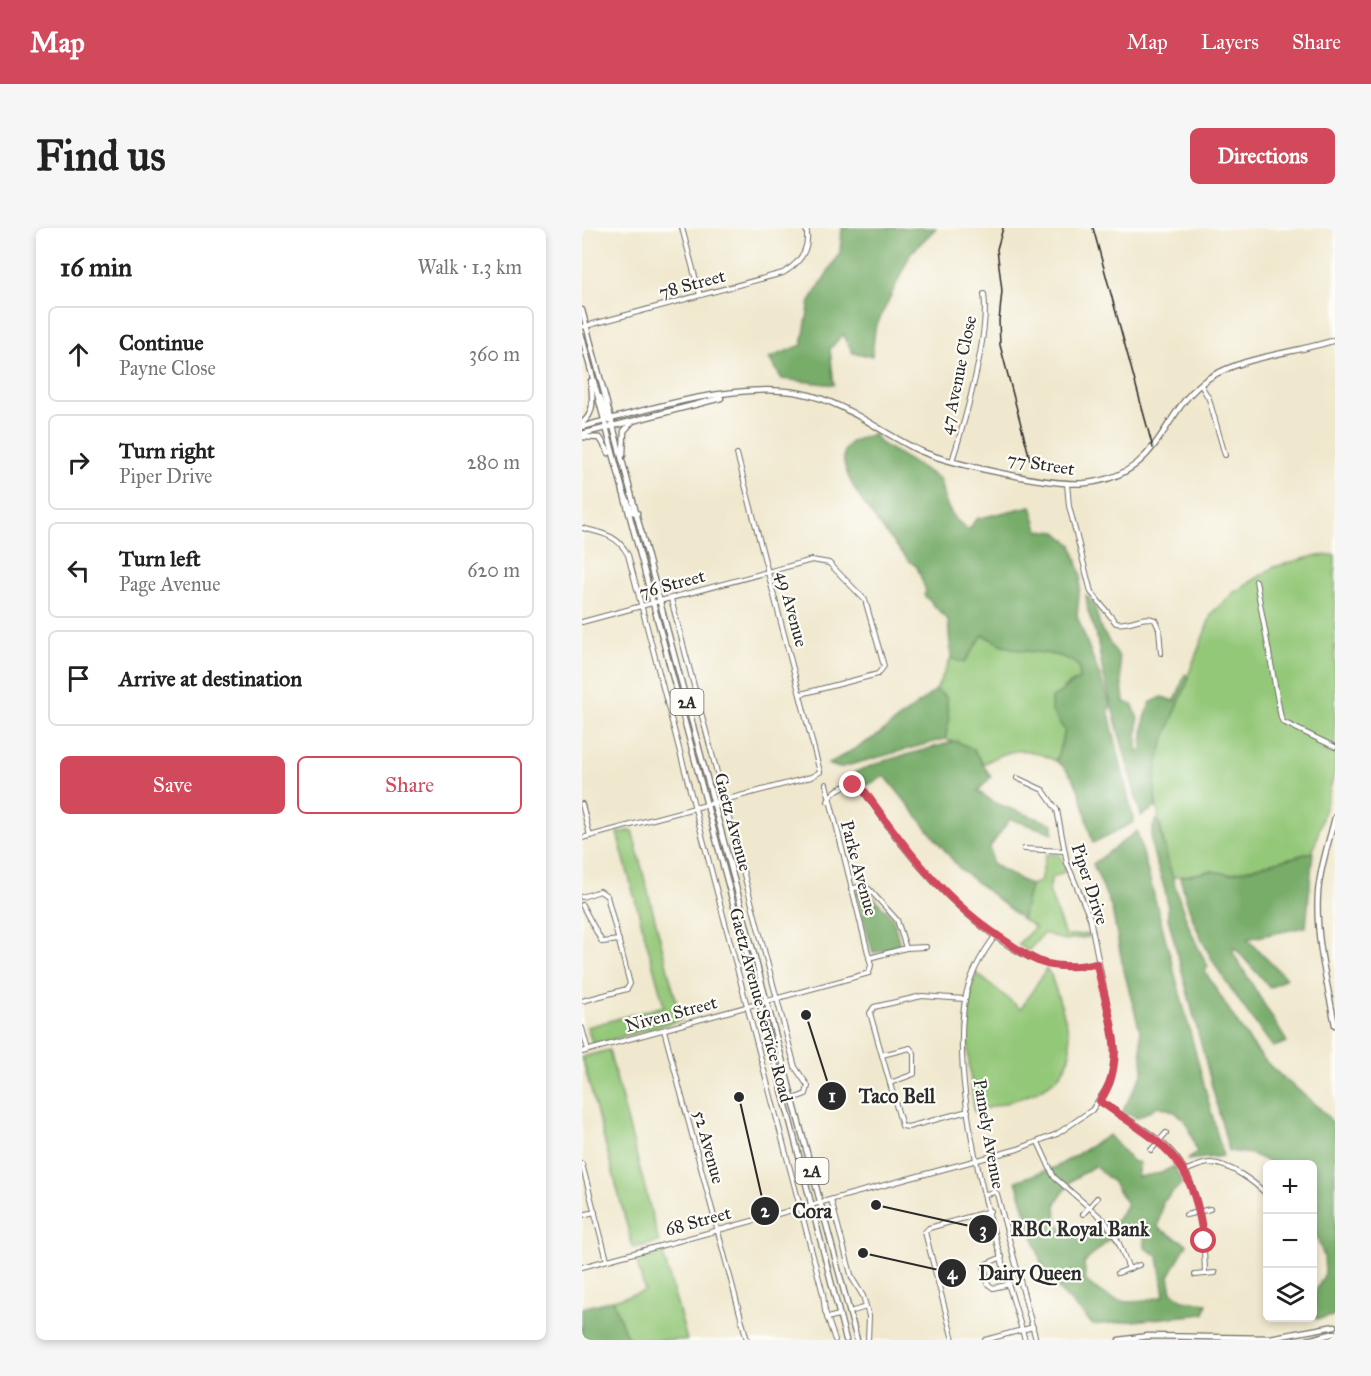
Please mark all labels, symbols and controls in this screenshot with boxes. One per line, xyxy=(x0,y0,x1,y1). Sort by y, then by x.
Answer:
text: Map xyxy=(30,25,85,60)
text: Map xyxy=(1127,29,1168,55)
text: Layers xyxy=(1201,29,1259,55)
text: Share xyxy=(1292,29,1341,55)
button: Directions xyxy=(1190,128,1335,184)
text: Find us xyxy=(36,130,166,182)
text: 16 min xyxy=(60,251,132,283)
text: Walk · 1.3 km xyxy=(417,255,522,279)
street label: 78 Street xyxy=(656,264,728,303)
street label: 47 Avenue Close xyxy=(935,314,981,436)
text: Continue xyxy=(119,329,204,356)
icon: ahead xyxy=(62,338,95,371)
text: 360 m xyxy=(469,342,520,366)
text: Payne Close xyxy=(119,356,216,380)
text: Turn right xyxy=(119,437,215,464)
icon: right xyxy=(62,446,95,479)
street label: 77 Street xyxy=(1006,448,1077,480)
text: 280 m xyxy=(467,450,520,474)
text: Piper Drive xyxy=(119,464,212,488)
text: Turn left xyxy=(119,545,201,572)
icon: left xyxy=(62,554,95,587)
text: 620 m xyxy=(467,558,520,582)
street label: 76 Street xyxy=(637,564,708,603)
street label: 49 Avenue xyxy=(771,569,813,649)
text: Page Avenue xyxy=(119,572,221,596)
icon: arrive xyxy=(62,662,95,695)
text: Arrive at destination xyxy=(119,665,302,692)
road number: 2A xyxy=(670,689,704,715)
button: Save xyxy=(60,756,285,814)
button: Share xyxy=(297,756,522,814)
street label: Gaetz Avenue xyxy=(709,770,757,874)
route end xyxy=(839,771,865,797)
street label: Parke Avenue xyxy=(836,818,882,918)
street label: Piper Drive xyxy=(1067,841,1113,927)
street label: Gaetz Avenue Service Road xyxy=(724,905,798,1105)
street label: Niven Street xyxy=(623,991,720,1037)
callout: Taco Bell xyxy=(817,1077,947,1115)
street label: Pamely Avenue xyxy=(969,1077,1009,1191)
text: Taco Bell xyxy=(858,1084,936,1108)
text: 1 xyxy=(828,1085,836,1107)
street label: 52 Avenue xyxy=(689,1108,729,1186)
road number: 2A xyxy=(796,1158,828,1184)
map controls xyxy=(1263,1160,1317,1322)
button: + xyxy=(1263,1160,1317,1214)
callout: Cora xyxy=(750,1192,844,1230)
text: Cora xyxy=(792,1199,832,1223)
text: 2 xyxy=(761,1200,771,1222)
street label: 68 Street xyxy=(663,1201,734,1240)
callout: RBC Royal Bank xyxy=(968,1210,1161,1248)
button: − xyxy=(1263,1214,1317,1268)
text: RBC Royal Bank xyxy=(1011,1217,1150,1242)
text: 3 xyxy=(979,1219,987,1242)
route start xyxy=(1190,1227,1216,1253)
callout: Dairy Queen xyxy=(937,1254,1094,1292)
text: Dairy Queen xyxy=(978,1261,1082,1286)
text: 4 xyxy=(947,1262,958,1285)
button: layers xyxy=(1263,1268,1317,1322)

